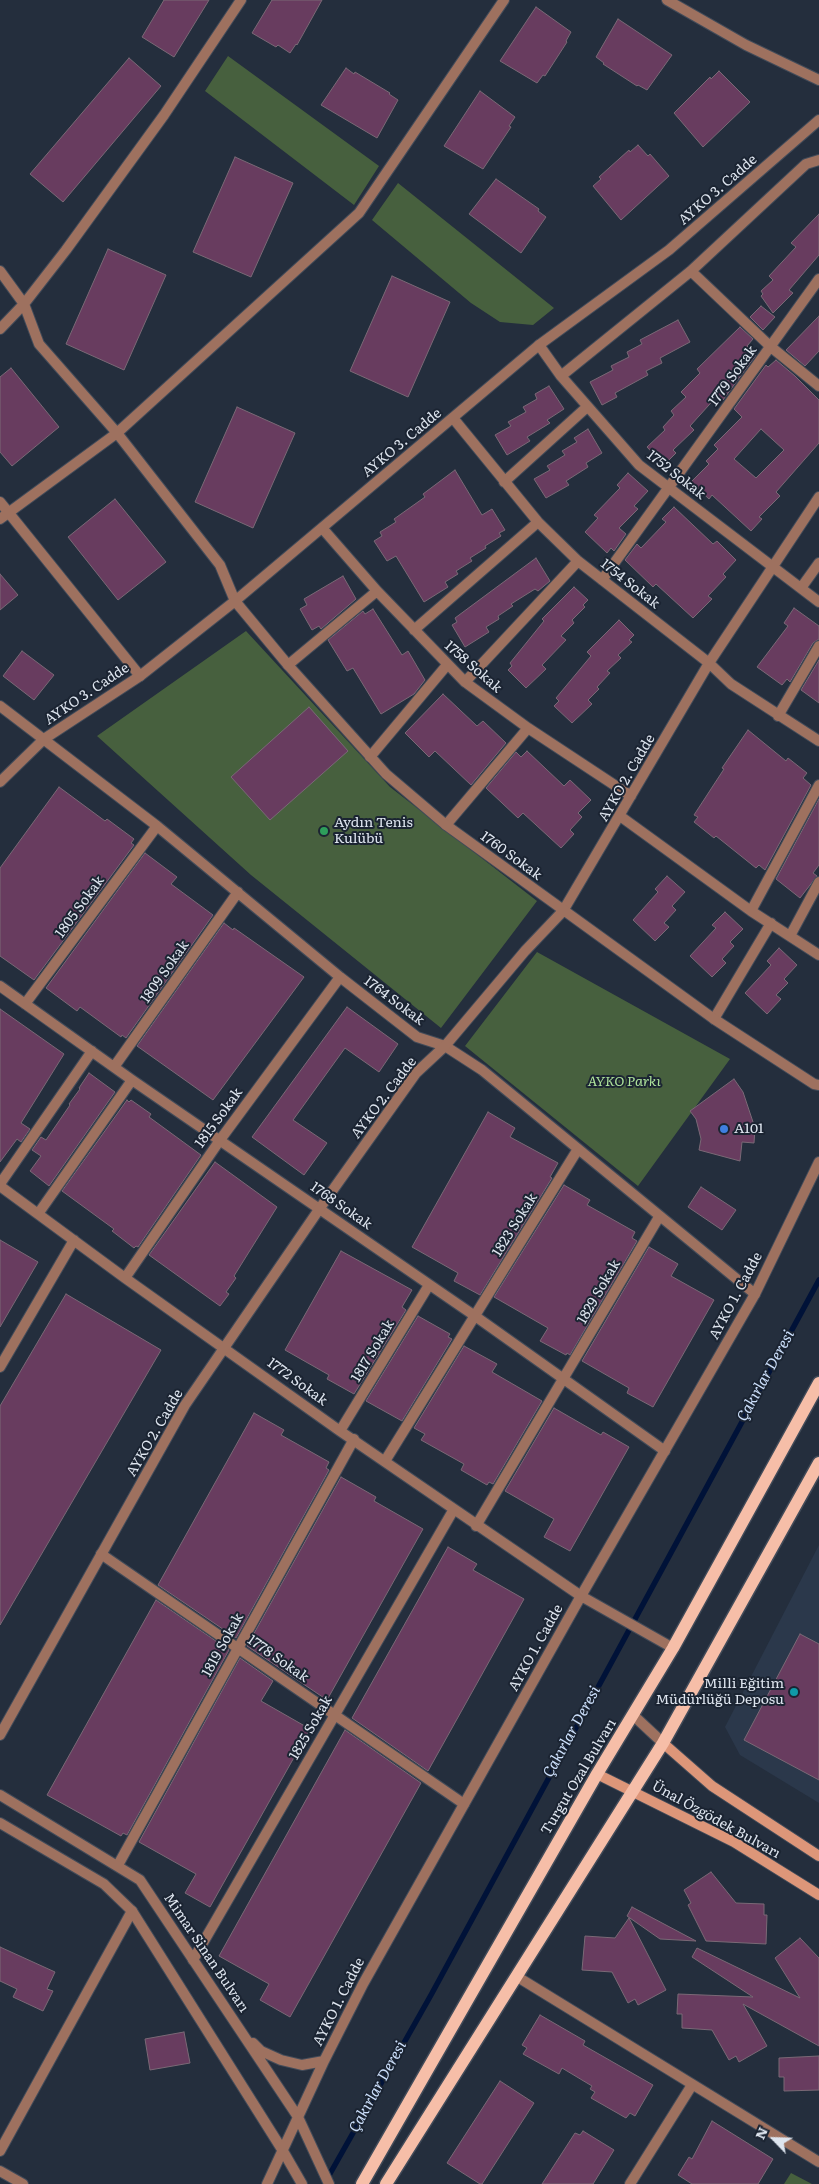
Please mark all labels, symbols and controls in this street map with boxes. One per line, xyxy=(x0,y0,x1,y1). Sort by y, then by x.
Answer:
street label: AYKO 3. Cadde xyxy=(675,151,761,229)
street label: 1779 Sokak xyxy=(705,343,761,409)
street label: AYKO 3. Cadde xyxy=(359,405,445,481)
street label: 1752 Sokak xyxy=(643,447,709,503)
street label: 1754 Sokak xyxy=(597,556,663,612)
street label: 1758 Sokak xyxy=(441,637,505,697)
street label: AYKO 3. Cadde xyxy=(41,659,133,729)
street label: AYKO 2. Cadde xyxy=(595,731,659,825)
place label: Aydın Tenis Kulübü xyxy=(334,815,413,848)
marker: Aydın Tenis Kulübü xyxy=(318,825,330,837)
street label: 1760 Sokak xyxy=(477,828,545,884)
street label: 1805 Sokak xyxy=(52,873,108,941)
street label: 1809 Sokak xyxy=(137,937,193,1007)
street label: 1764 Sokak xyxy=(360,973,428,1029)
street label: AYKO 2. Cadde xyxy=(348,1054,420,1142)
park label: AYKO Parkı xyxy=(587,1074,661,1090)
street label: 1815 Sokak xyxy=(192,1085,246,1151)
place label: A101 xyxy=(734,1121,764,1137)
marker: A101 xyxy=(718,1123,730,1135)
street label: 1768 Sokak xyxy=(307,1179,375,1233)
street label: 1823 Sokak xyxy=(489,1190,541,1260)
street label: AYKO 1. Cadde xyxy=(706,1249,766,1343)
street label: 1829 Sokak xyxy=(574,1257,624,1327)
street label: 1817 Sokak xyxy=(348,1317,398,1385)
water label: Çakırlar Deresi xyxy=(734,1327,798,1425)
street label: 1772 Sokak xyxy=(264,1355,330,1409)
street label: AYKO 2. Cadde xyxy=(123,1386,187,1480)
street label: AYKO 1. Cadde xyxy=(505,1602,567,1694)
street label: 1819 Sokak xyxy=(199,1610,247,1680)
street label: 1778 Sokak xyxy=(244,1632,312,1686)
place label: Milli Eğitim Müdürlüğü Deposu xyxy=(656,1676,784,1708)
water label: Çakırlar Deresi xyxy=(540,1683,604,1781)
marker: Milli Eğitim Müdürlüğü Deposu xyxy=(788,1686,800,1698)
street label: 1825 Sokak xyxy=(286,1693,336,1763)
street label: Turgut Ozal Bulvarı xyxy=(538,1716,620,1838)
street label: Ünal Özgödek Bulvarı xyxy=(649,1778,783,1862)
street label: Mimar Sinan Bulvarı xyxy=(160,1890,252,2016)
street label: AYKO 1. Cadde xyxy=(310,1955,368,2049)
water label: Çakırlar Deresi xyxy=(346,2038,410,2136)
north arrow xyxy=(749,2114,799,2164)
text: N xyxy=(749,2123,772,2142)

